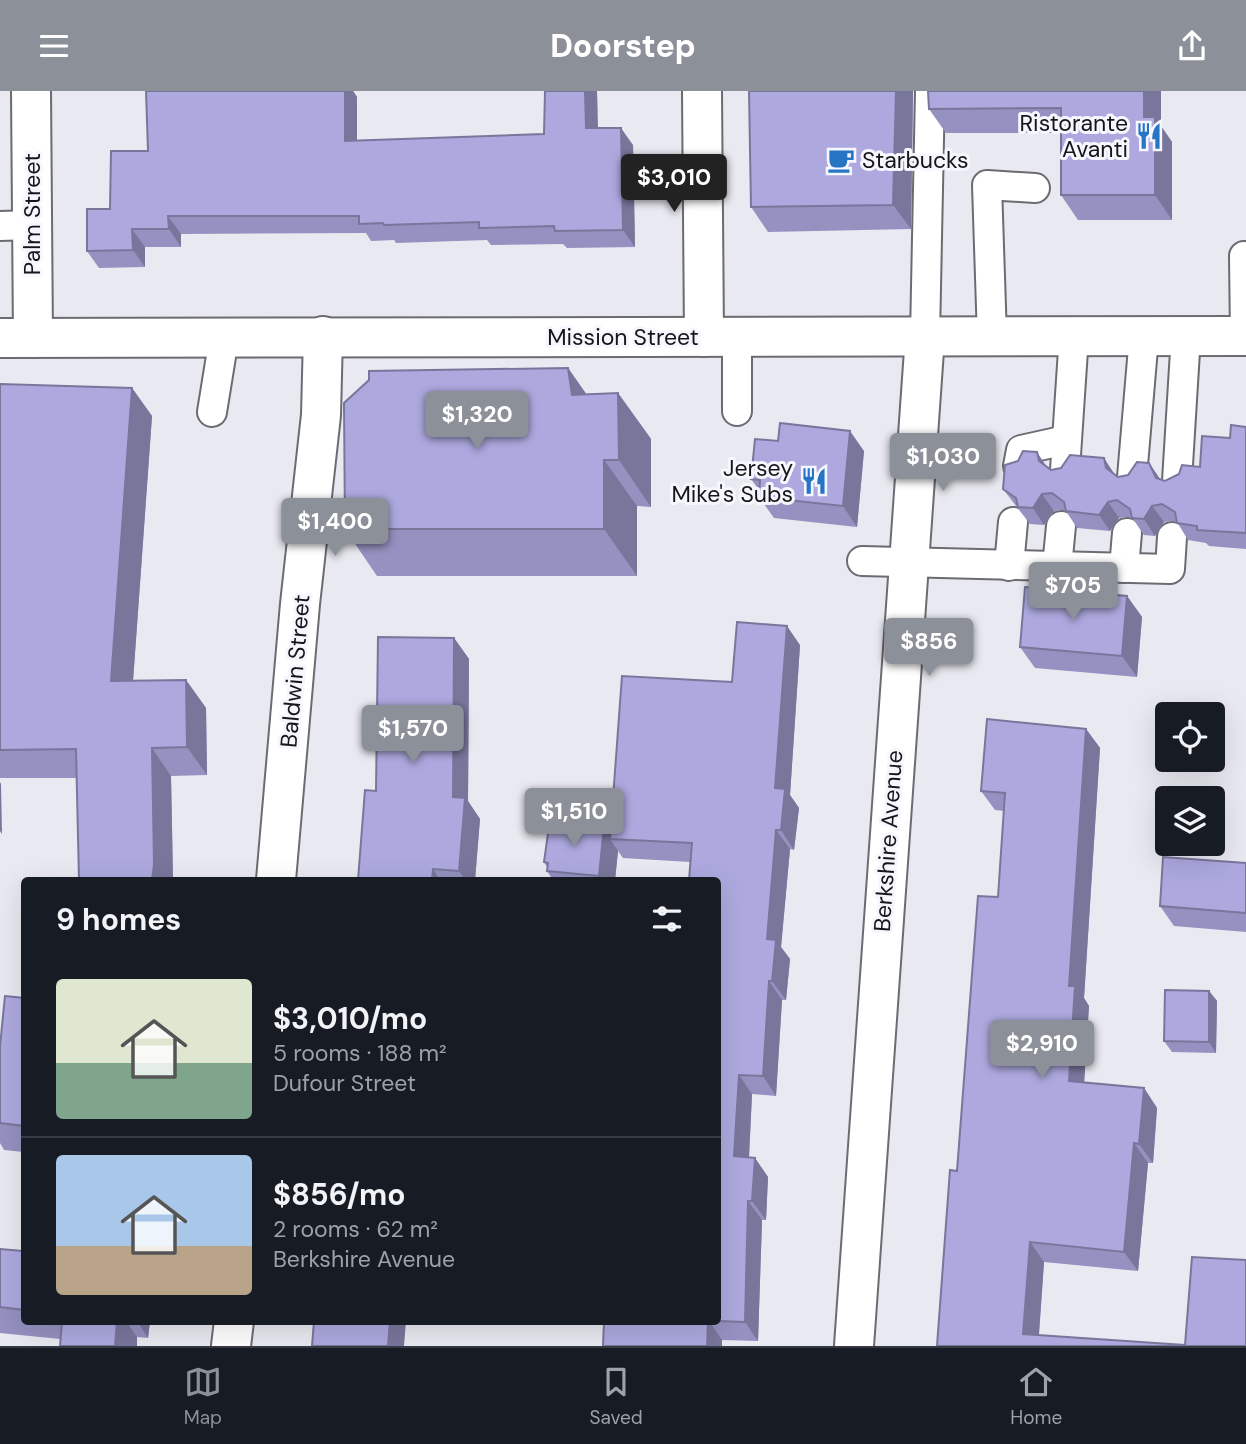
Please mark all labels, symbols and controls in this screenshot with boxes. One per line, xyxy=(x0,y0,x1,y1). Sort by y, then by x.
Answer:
text: Doorstep xyxy=(550,25,696,67)
icon: menu xyxy=(35,27,73,65)
icon: share xyxy=(1173,27,1211,65)
place label: Ristorante Avanti xyxy=(1019,108,1128,164)
restaurant icon: Ristorante Avanti xyxy=(1134,121,1164,151)
cafe icon: Starbucks xyxy=(826,145,856,175)
place label: Starbucks xyxy=(862,145,969,175)
street label: Palm Street xyxy=(17,153,47,275)
pin: $3,010 xyxy=(617,155,731,214)
text: $3,010 xyxy=(637,162,711,192)
street label: Mission Street xyxy=(547,322,699,352)
pin: $1,320 xyxy=(420,391,534,451)
text: $1,320 xyxy=(441,399,513,429)
pin: $1,030 xyxy=(886,433,1000,493)
text: $1,030 xyxy=(906,441,980,471)
place label: Jersey Mike's Subs xyxy=(672,453,793,509)
restaurant icon: Jersey Mike's Subs xyxy=(799,466,829,496)
pin: $1,400 xyxy=(278,498,392,558)
text: $1,400 xyxy=(297,506,373,536)
pin: $705 xyxy=(1032,563,1114,622)
text: $705 xyxy=(1045,570,1101,600)
street label: Baldwin Street xyxy=(273,593,317,749)
pin: $856 xyxy=(888,619,970,678)
text: $856 xyxy=(900,626,958,656)
map controls xyxy=(1155,702,1225,856)
button: locate xyxy=(1155,702,1225,772)
pin: $1,570 xyxy=(356,705,470,765)
text: $1,570 xyxy=(378,713,448,743)
street label: Berkshire Avenue xyxy=(867,749,909,933)
button: layers xyxy=(1155,786,1225,856)
pin: $1,510 xyxy=(517,789,631,848)
text: $1,510 xyxy=(541,796,607,826)
text: 9 homes xyxy=(56,900,181,939)
icon: filters xyxy=(648,900,686,938)
text: $3,010/mo xyxy=(273,999,427,1038)
icon: home xyxy=(112,1007,196,1091)
pin: $2,910 xyxy=(985,1021,1099,1080)
text: $2,910 xyxy=(1006,1028,1078,1058)
text: 5 rooms · 188 m² xyxy=(273,1038,447,1068)
text: Dufour Street xyxy=(273,1068,416,1098)
text: $856/mo xyxy=(273,1175,406,1214)
icon: home xyxy=(112,1183,196,1267)
text: 2 rooms · 62 m² xyxy=(273,1214,438,1244)
text: Berkshire Avenue xyxy=(273,1244,455,1274)
tab: Map xyxy=(184,1363,222,1430)
tab: Saved xyxy=(590,1363,643,1430)
tab: Home xyxy=(1010,1363,1062,1430)

